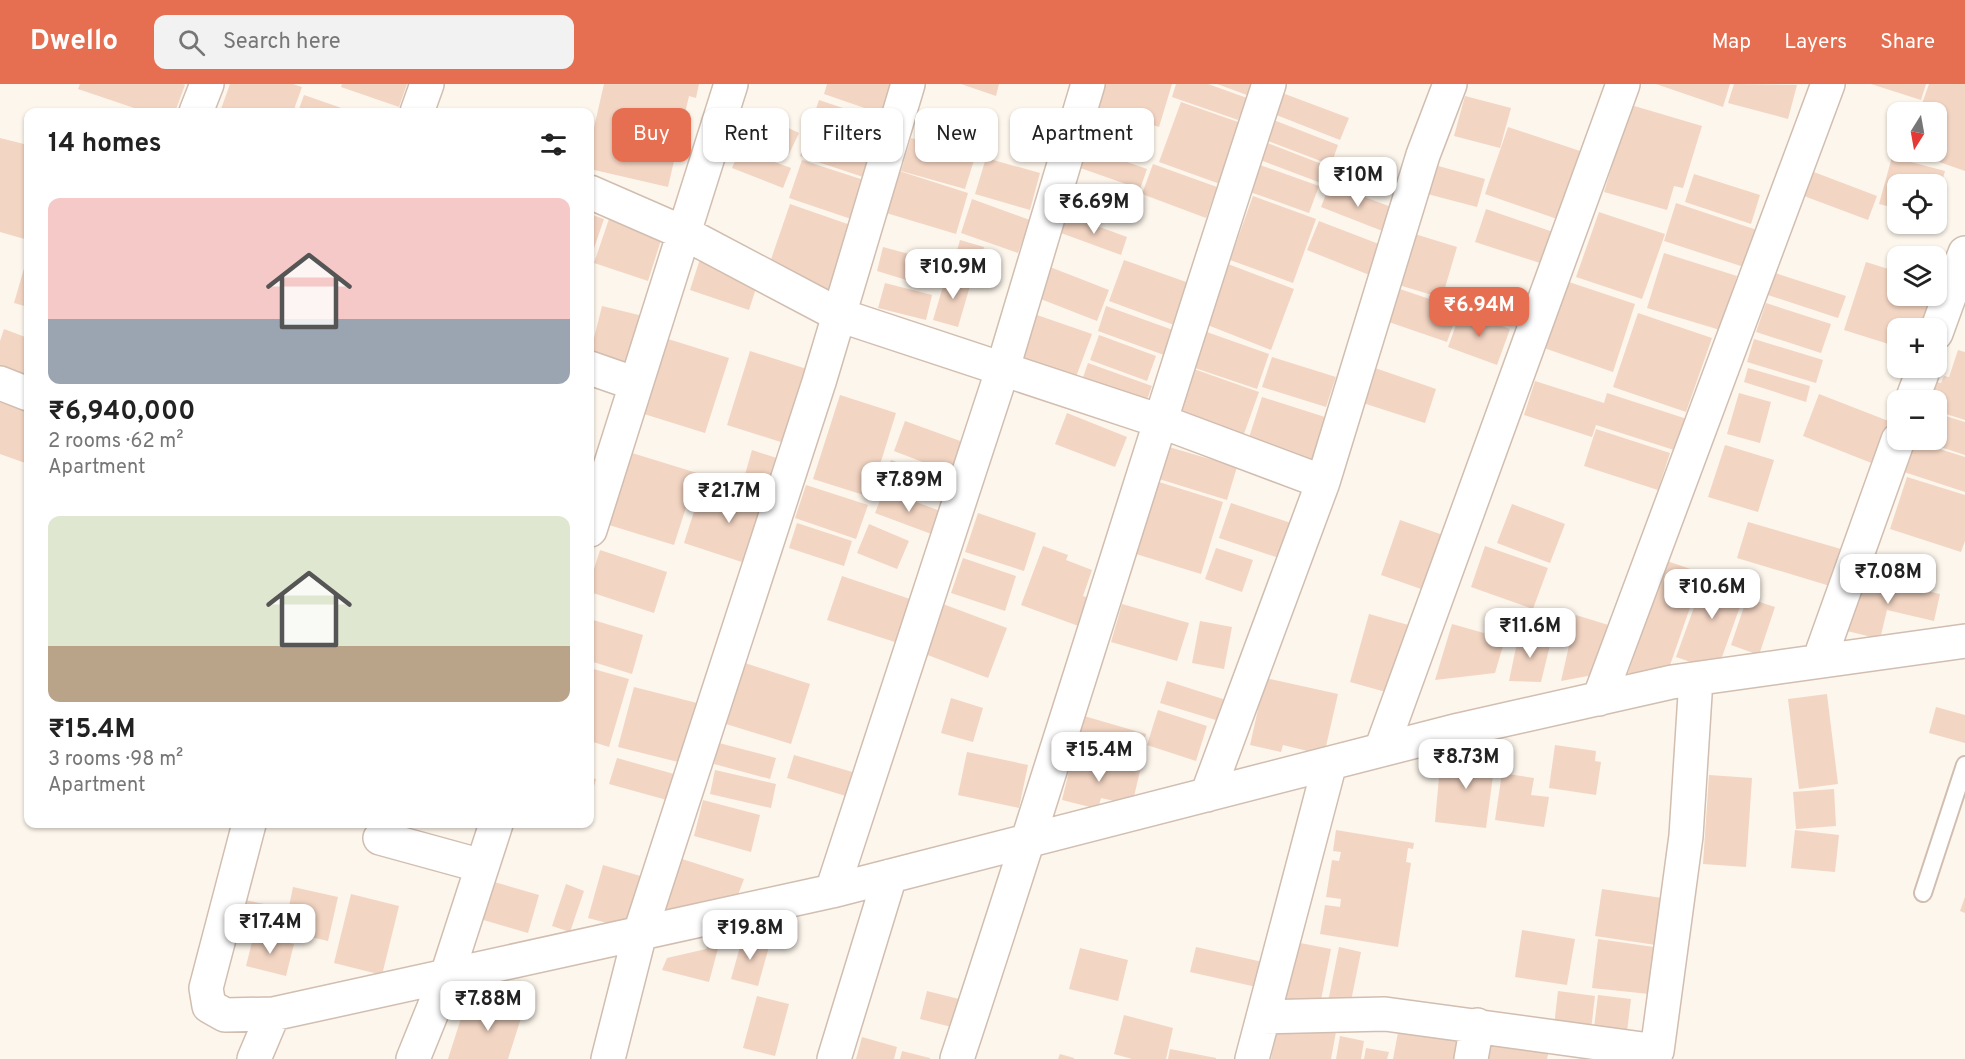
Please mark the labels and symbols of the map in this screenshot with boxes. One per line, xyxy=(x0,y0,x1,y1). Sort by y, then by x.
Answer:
north arrow xyxy=(1887,102,1947,162)
pin: ₹10M xyxy=(1322,157,1394,208)
pin: ₹6.69M xyxy=(1045,184,1143,235)
pin: ₹10.9M xyxy=(904,249,1002,300)
pin: ₹6.94M xyxy=(1430,287,1528,338)
pin: ₹7.89M xyxy=(860,462,958,513)
pin: ₹21.7M xyxy=(680,473,778,524)
pin: ₹7.08M xyxy=(1839,554,1937,605)
pin: ₹10.6M xyxy=(1663,569,1761,620)
pin: ₹11.6M xyxy=(1481,608,1579,659)
pin: ₹15.4M xyxy=(1050,732,1148,783)
pin: ₹8.73M xyxy=(1417,739,1515,790)
pin: ₹17.4M xyxy=(221,904,319,955)
pin: ₹19.8M xyxy=(701,910,799,961)
pin: ₹7.88M xyxy=(439,981,537,1032)

